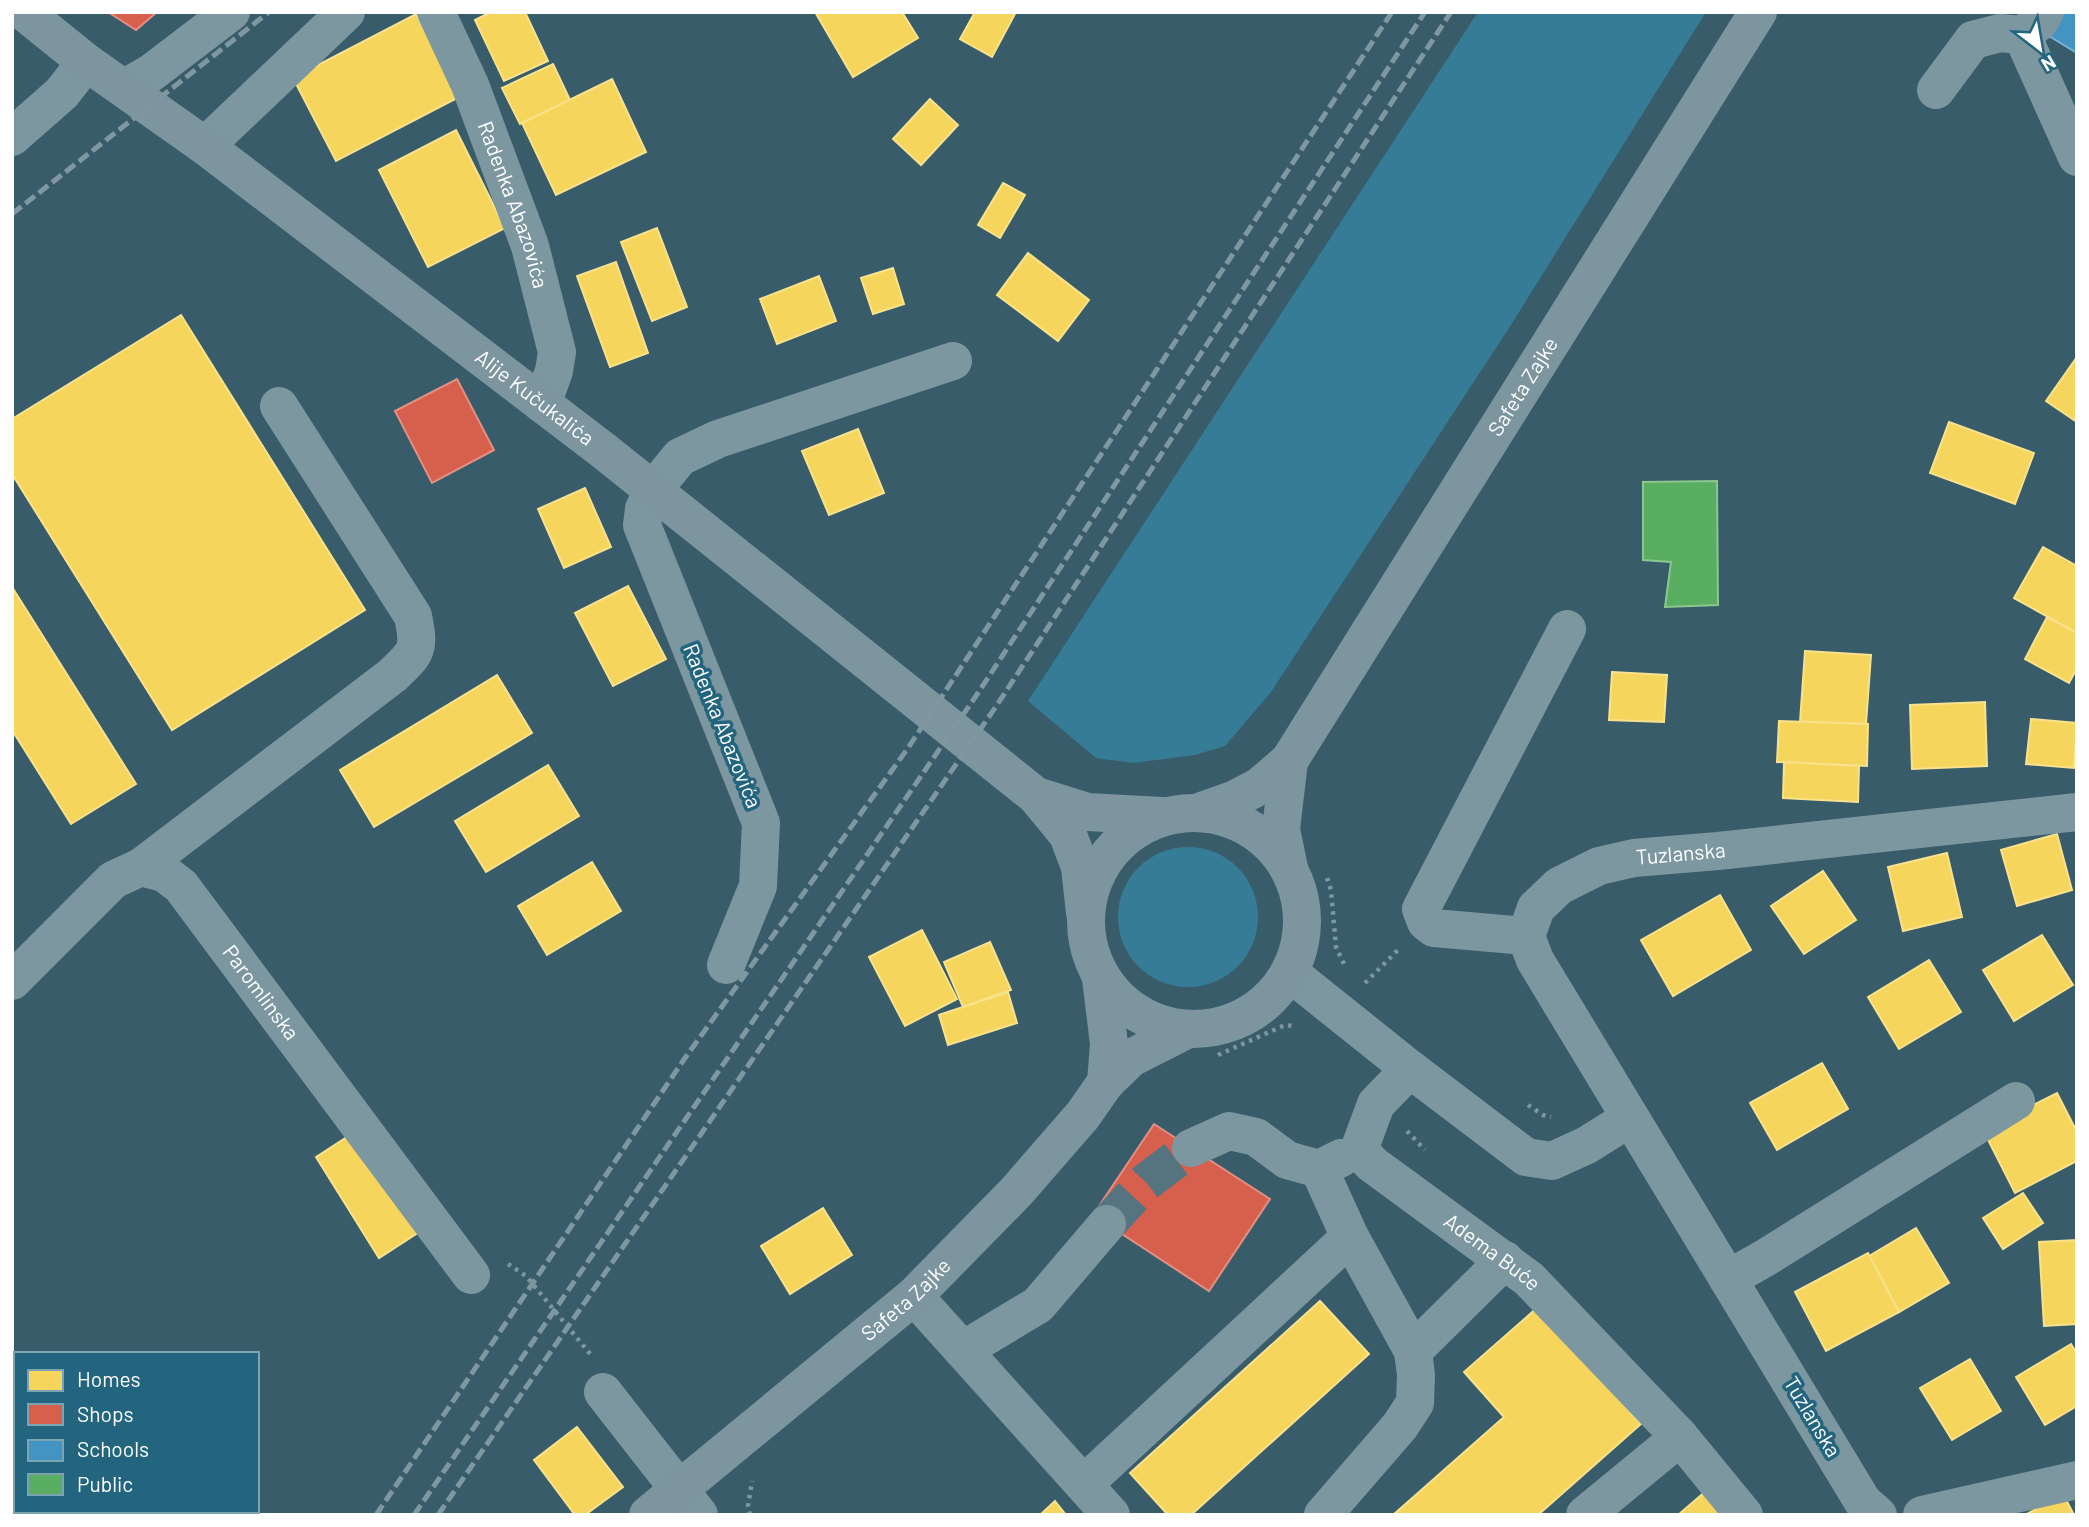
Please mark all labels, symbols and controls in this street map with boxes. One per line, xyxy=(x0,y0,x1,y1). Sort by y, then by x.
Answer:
north arrow xyxy=(2005,14,2075,84)
text: N xyxy=(2038,51,2060,77)
street label: Radenka Abazovića xyxy=(474,117,554,291)
street label: Safeta Zajke xyxy=(1482,332,1562,440)
street label: Alije Kučukalića xyxy=(471,343,600,450)
street label: Radenka Abazovića xyxy=(679,640,768,811)
street label: Tuzlanska xyxy=(1635,836,1727,869)
street label: Paromlinska xyxy=(218,939,305,1044)
street label: Adema Buće xyxy=(1440,1207,1547,1295)
street label: Safeta Zajke xyxy=(855,1252,955,1345)
legend xyxy=(14,1352,259,1513)
text: Homes xyxy=(77,1366,141,1391)
street label: Tuzlanska xyxy=(1779,1371,1847,1461)
text: Shops xyxy=(77,1401,134,1426)
text: Schools xyxy=(77,1436,149,1461)
text: Public xyxy=(77,1471,133,1496)

